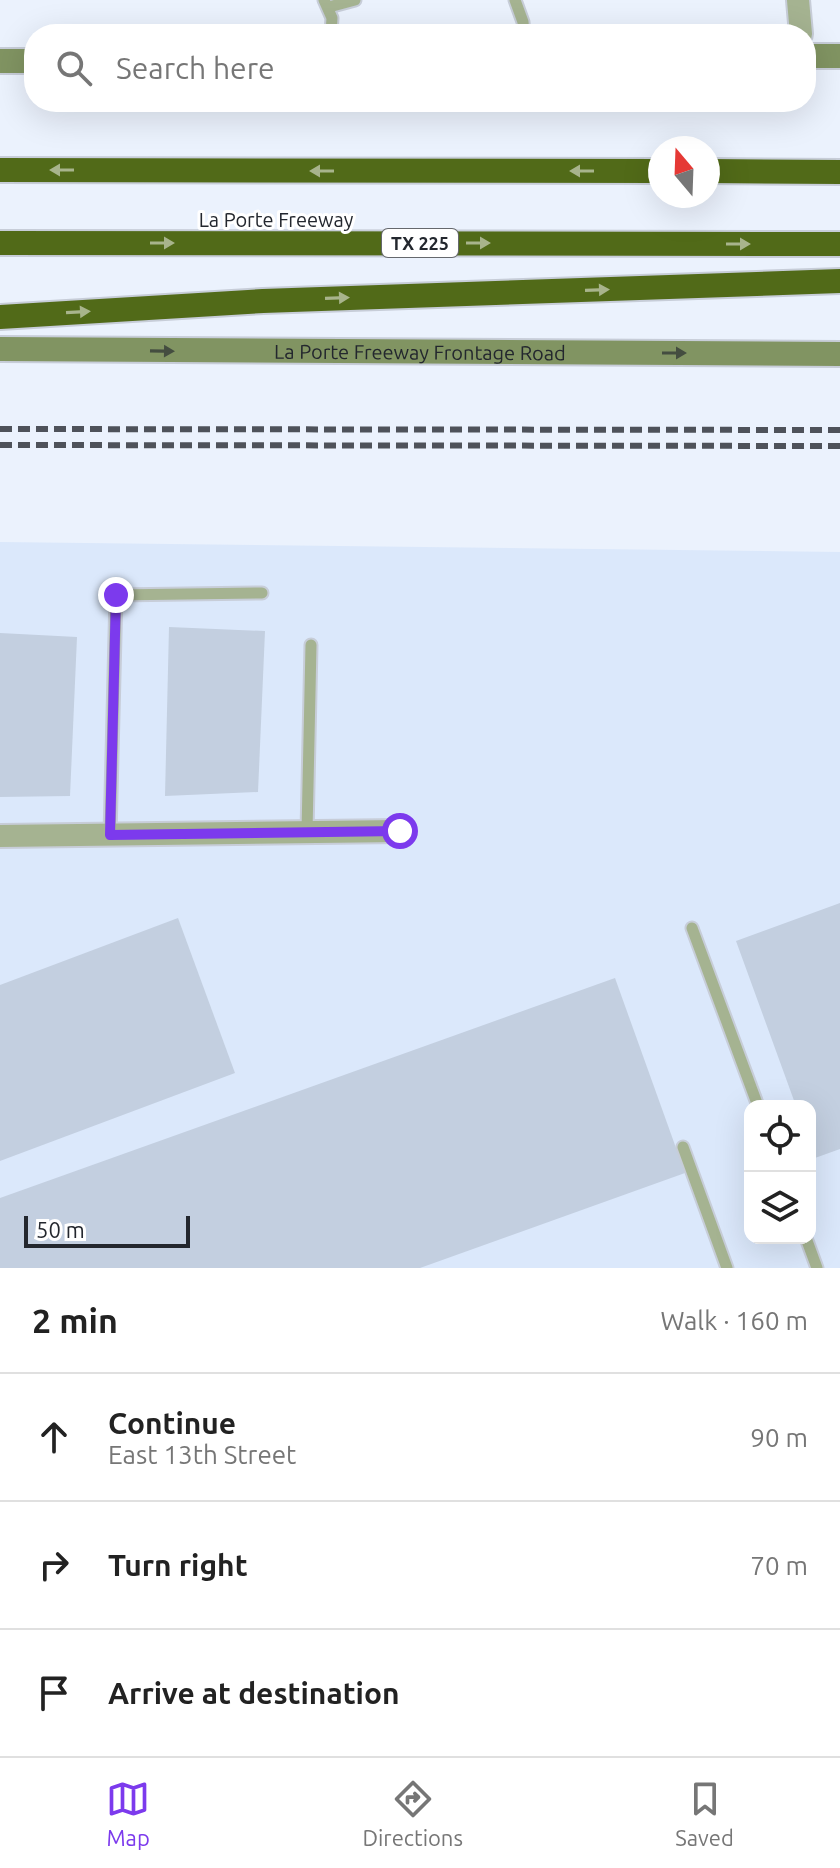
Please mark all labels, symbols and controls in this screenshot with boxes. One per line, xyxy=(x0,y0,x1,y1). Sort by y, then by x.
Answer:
search box xyxy=(24,24,816,112)
icon: search xyxy=(52,46,96,90)
text: Search here xyxy=(116,51,275,85)
north arrow xyxy=(648,136,720,208)
one-way arrow xyxy=(49,164,74,176)
one-way arrow xyxy=(309,165,334,177)
one-way arrow xyxy=(569,165,594,177)
street label: La Porte Freeway xyxy=(199,208,354,231)
road number: TX 225 xyxy=(382,229,458,257)
one-way arrow xyxy=(150,237,175,249)
one-way arrow xyxy=(466,237,491,249)
one-way arrow xyxy=(726,238,751,250)
one-way arrow xyxy=(585,283,610,296)
one-way arrow xyxy=(325,292,351,305)
one-way arrow xyxy=(66,305,91,318)
street label: La Porte Freeway Frontage Road xyxy=(274,339,566,364)
one-way arrow xyxy=(150,345,175,357)
one-way arrow xyxy=(662,347,687,359)
route end xyxy=(98,577,134,613)
route start xyxy=(382,813,418,849)
map controls xyxy=(744,1100,816,1244)
button: locate xyxy=(744,1100,816,1172)
button: layers xyxy=(744,1172,816,1244)
scale bar xyxy=(24,1212,190,1248)
text: 50 m xyxy=(36,1217,85,1242)
text: 2 min xyxy=(32,1301,118,1339)
text: Walk · 160 m xyxy=(660,1306,808,1335)
text: Continue xyxy=(108,1406,236,1440)
icon: ahead xyxy=(32,1415,76,1459)
text: 90 m xyxy=(750,1423,808,1452)
text: East 13th Street xyxy=(108,1440,296,1469)
icon: right xyxy=(32,1543,76,1587)
text: Turn right xyxy=(108,1548,248,1582)
text: 70 m xyxy=(750,1551,808,1580)
icon: arrive xyxy=(32,1671,76,1715)
text: Arrive at destination xyxy=(108,1676,400,1710)
tab: Map xyxy=(106,1777,150,1850)
tab: Directions xyxy=(362,1777,463,1850)
tab: Saved xyxy=(675,1777,734,1850)

